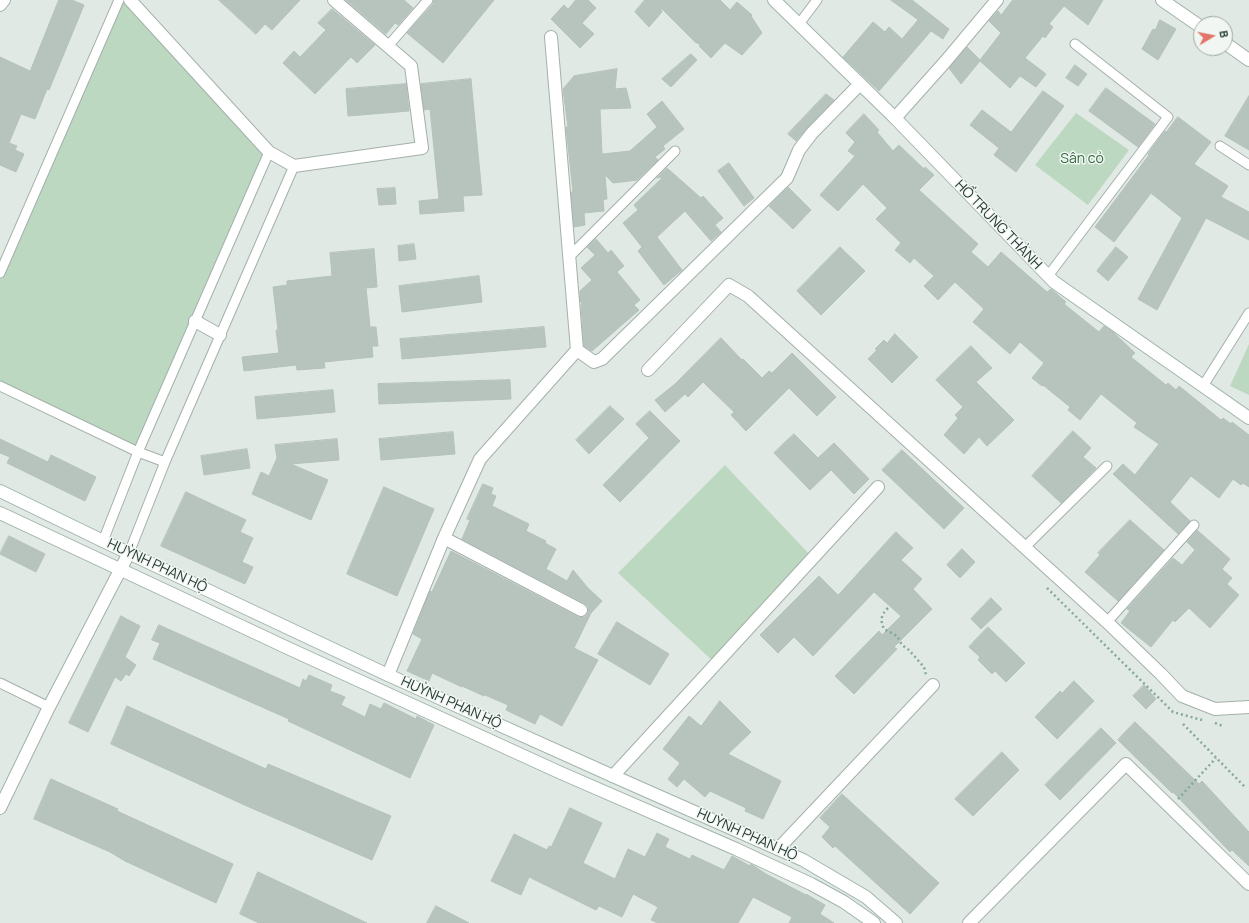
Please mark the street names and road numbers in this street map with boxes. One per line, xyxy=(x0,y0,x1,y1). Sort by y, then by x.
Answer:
street label: HỒ TRUNG THÀNH xyxy=(951,177,1045,273)
street label: HUỲNH PHAN HỘ xyxy=(104,536,210,596)
street label: HUỲNH PHAN HỘ xyxy=(398,673,504,733)
street label: HUỲNH PHAN HỘ xyxy=(694,805,800,865)

